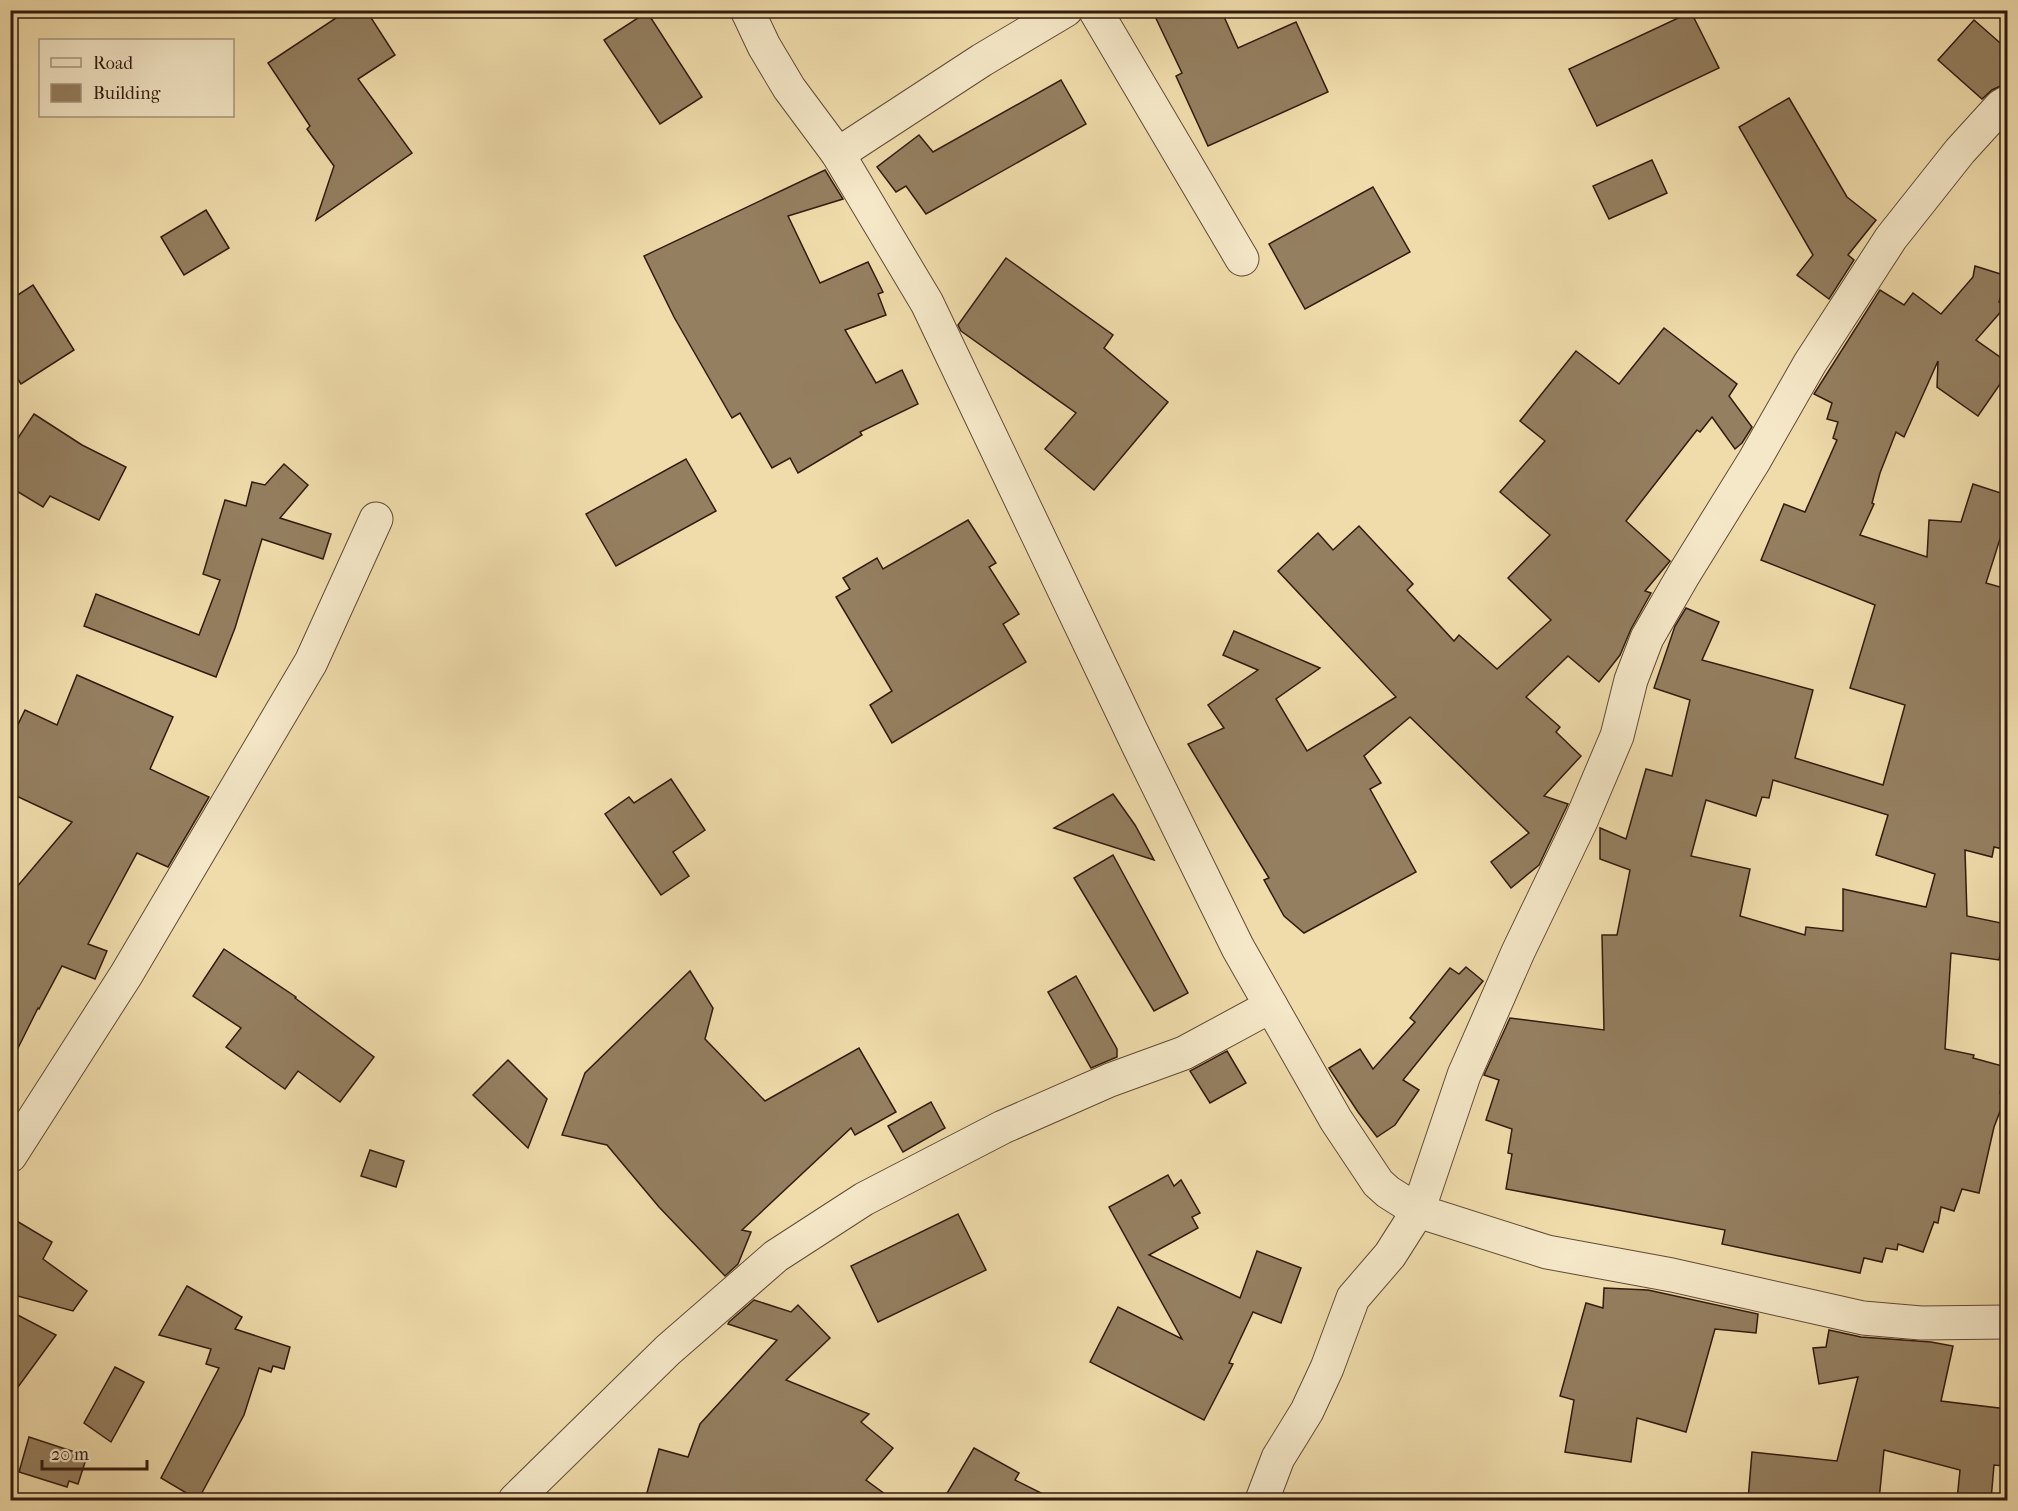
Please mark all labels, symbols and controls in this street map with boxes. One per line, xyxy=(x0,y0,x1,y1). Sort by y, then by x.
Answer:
legend xyxy=(39,39,234,117)
text: Road xyxy=(93,53,133,74)
text: Building xyxy=(93,83,161,104)
scale bar xyxy=(42,1433,147,1471)
text: 20 m xyxy=(51,1444,89,1465)

